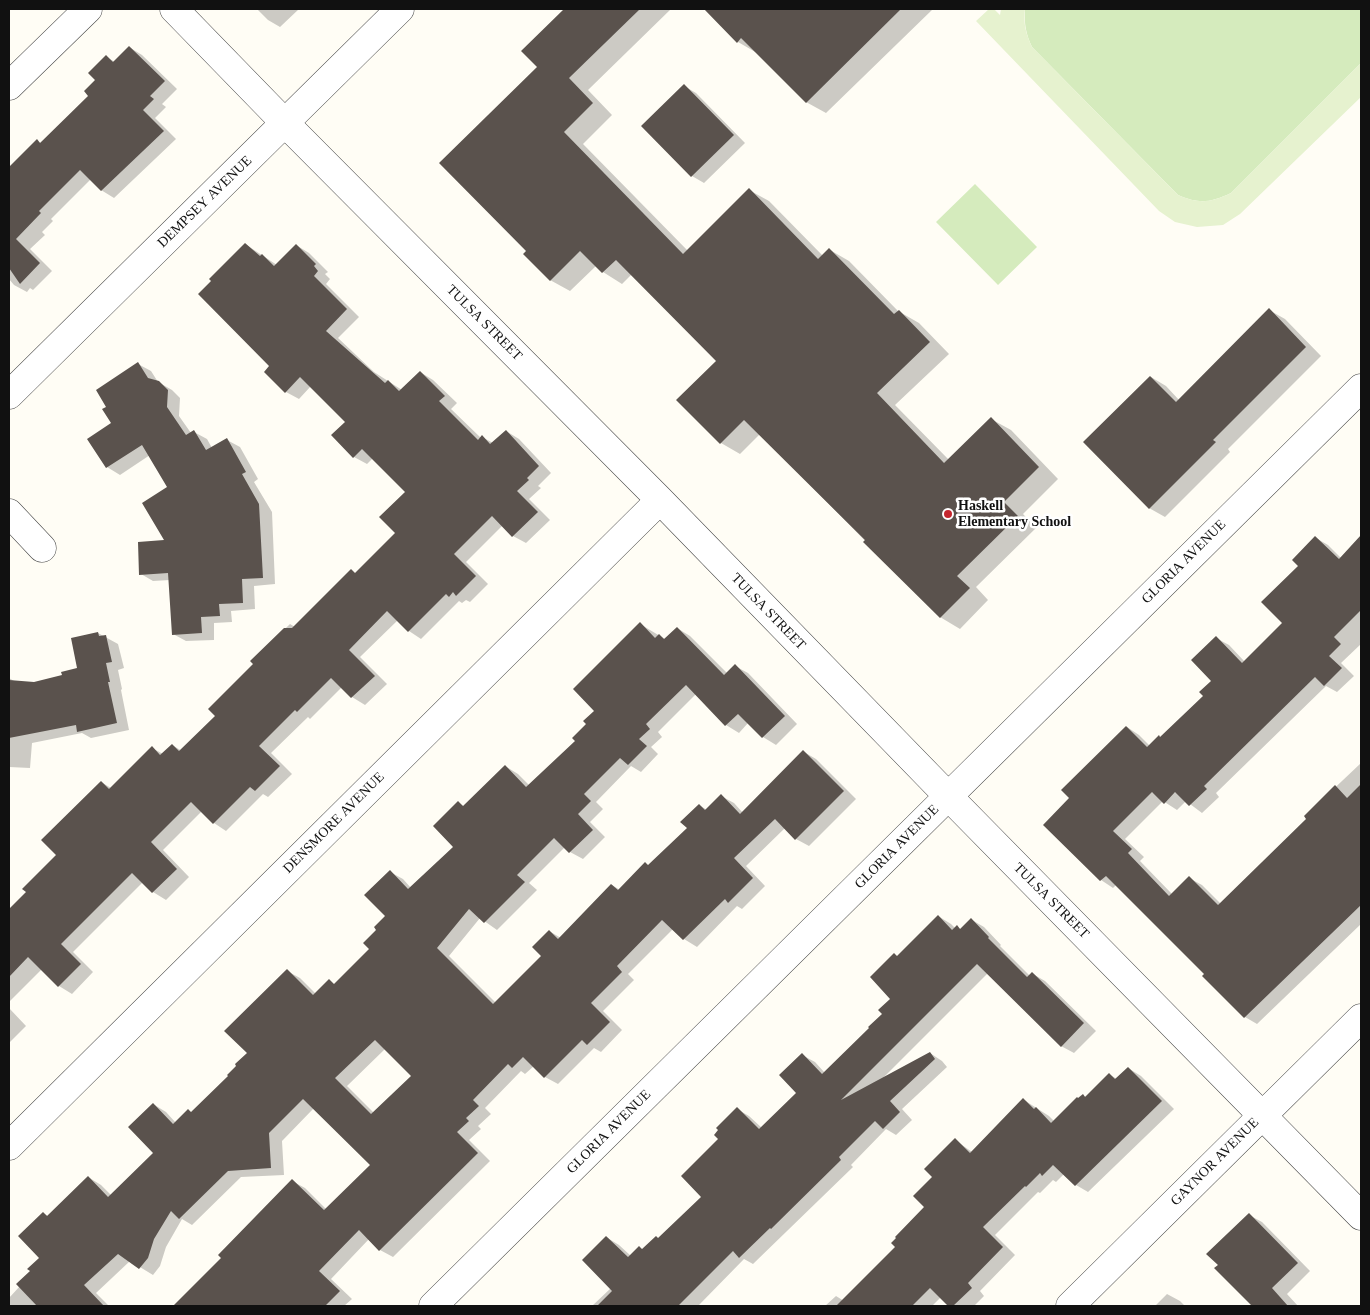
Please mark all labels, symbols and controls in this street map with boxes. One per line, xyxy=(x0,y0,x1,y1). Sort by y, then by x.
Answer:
street label: DEMPSEY AVENUE xyxy=(154,153,256,251)
street label: TULSA STREET xyxy=(443,282,525,364)
place label: Haskell Elementary School xyxy=(958,498,1071,530)
marker: Haskell Elementary School xyxy=(942,508,954,520)
street label: GLORIA AVENUE xyxy=(1138,516,1230,608)
street label: TULSA STREET xyxy=(727,570,809,654)
street label: DENSMORE AVENUE xyxy=(280,769,388,877)
street label: GLORIA AVENUE xyxy=(851,801,943,893)
street label: TULSA STREET xyxy=(1010,860,1092,942)
street label: GLORIA AVENUE xyxy=(563,1086,655,1178)
street label: GAYNOR AVENUE xyxy=(1167,1114,1263,1210)

